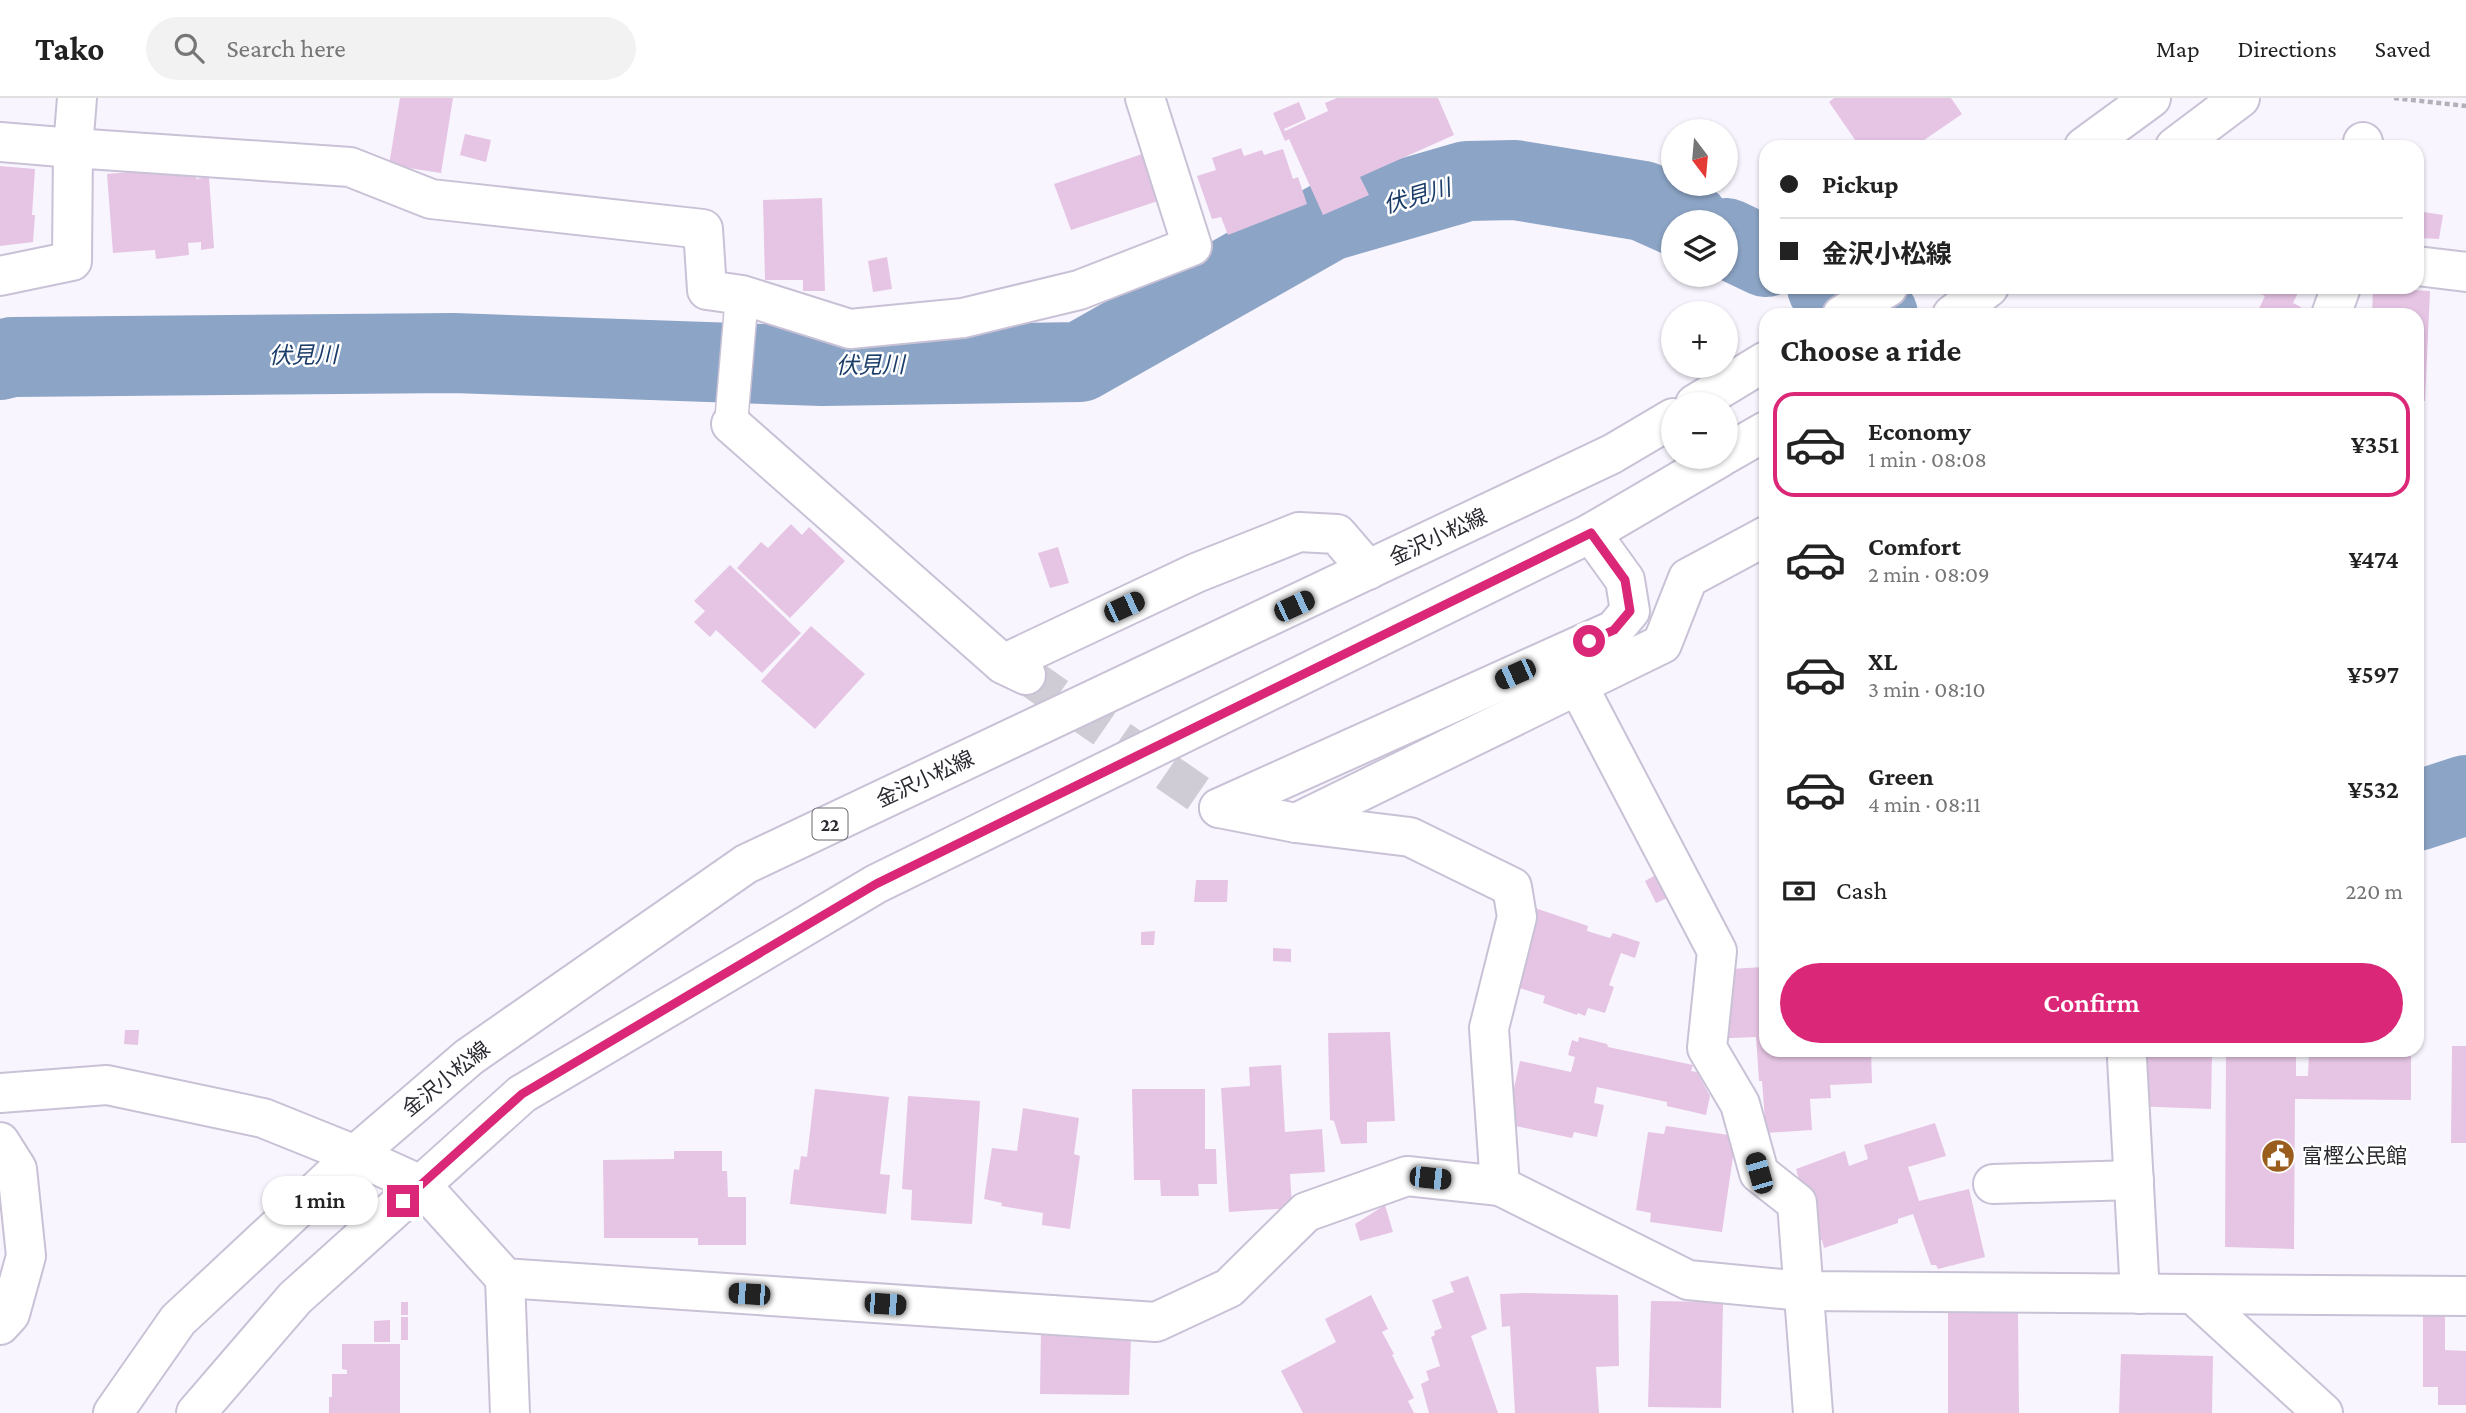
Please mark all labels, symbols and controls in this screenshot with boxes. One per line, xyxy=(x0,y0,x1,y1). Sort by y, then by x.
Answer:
search box xyxy=(146,17,636,80)
icon: search xyxy=(170,29,208,67)
text: Tako xyxy=(35,30,104,67)
text: Search here xyxy=(226,34,346,63)
text: Map xyxy=(2156,35,2200,62)
text: Directions xyxy=(2238,35,2337,62)
text: Saved xyxy=(2375,35,2431,62)
north arrow xyxy=(1661,119,1738,196)
map controls xyxy=(1661,119,1738,469)
text: Pickup xyxy=(1822,170,1899,199)
water label: 伏見川 xyxy=(1380,173,1457,218)
button: layers xyxy=(1661,210,1738,287)
text: 金沢小松線 xyxy=(1822,240,1952,269)
button: + xyxy=(1661,301,1738,378)
text: Choose a ride xyxy=(1780,332,1961,368)
water label: 伏見川 xyxy=(268,341,341,369)
water label: 伏見川 xyxy=(835,351,908,379)
button: − xyxy=(1661,392,1738,469)
icon: car xyxy=(1784,413,1847,476)
text: Economy xyxy=(1868,417,1971,446)
text: ¥351 xyxy=(2351,430,2399,459)
text: 1 min · 08:08 xyxy=(1868,446,1987,472)
street label: 金沢小松線 xyxy=(1385,504,1491,570)
icon: car xyxy=(1784,528,1847,591)
text: Comfort xyxy=(1868,532,1961,561)
text: ¥474 xyxy=(2349,545,2399,574)
text: 2 min · 08:09 xyxy=(1868,561,1990,587)
car xyxy=(1271,588,1318,624)
car xyxy=(1101,589,1148,625)
route start xyxy=(1573,625,1605,657)
icon: car xyxy=(1784,643,1847,706)
text: XL xyxy=(1868,647,1897,676)
car xyxy=(1492,656,1539,692)
text: ¥597 xyxy=(2347,660,2399,689)
text: 3 min · 08:10 xyxy=(1868,676,1986,702)
street label: 金沢小松線 xyxy=(872,746,978,812)
icon: car xyxy=(1784,758,1847,821)
text: Green xyxy=(1868,762,1934,791)
text: ¥532 xyxy=(2348,775,2399,804)
text: 4 min · 08:11 xyxy=(1868,791,1981,817)
road number: 22 xyxy=(812,808,848,839)
icon: cash xyxy=(1780,872,1818,910)
text: Cash xyxy=(1836,876,1887,905)
text: 220 m xyxy=(2345,878,2403,904)
button: Confirm xyxy=(1780,963,2403,1043)
street label: 金沢小松線 xyxy=(398,1037,494,1121)
public building icon: 富樫公民館 xyxy=(2259,1137,2297,1175)
place label: 富樫公民館 xyxy=(2302,1144,2407,1168)
car xyxy=(1744,1150,1775,1196)
car xyxy=(1409,1165,1452,1191)
callout: 1 min xyxy=(263,1176,378,1226)
route end xyxy=(387,1185,419,1217)
text: 1 min xyxy=(294,1187,346,1213)
car xyxy=(728,1282,771,1306)
car xyxy=(864,1292,907,1316)

